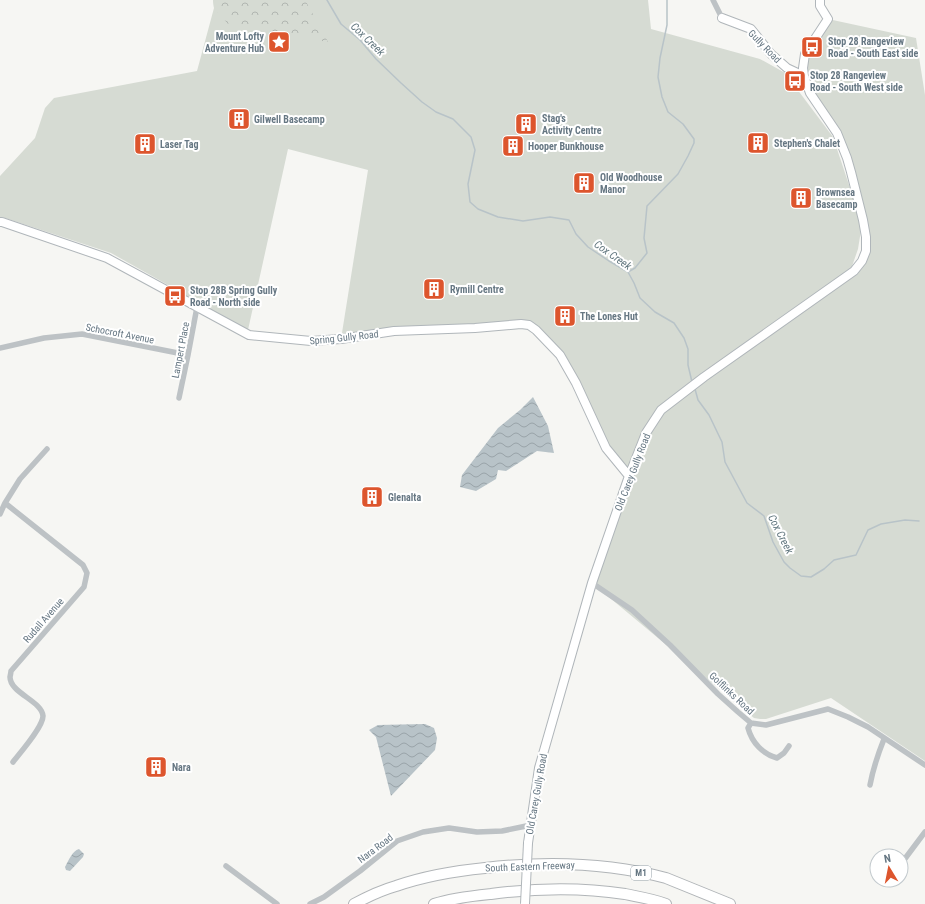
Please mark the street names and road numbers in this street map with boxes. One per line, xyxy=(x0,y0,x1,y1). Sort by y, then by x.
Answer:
street label: Gully Road xyxy=(746,27,783,65)
street label: Schocroft Avenue xyxy=(85,321,155,346)
street label: Lampert Place xyxy=(170,321,191,379)
street label: Spring Gully Road xyxy=(309,328,379,347)
street label: Old Carey Gully Road xyxy=(613,432,652,512)
street label: Rudall Avenue xyxy=(21,596,66,645)
street label: Golflinks Road xyxy=(707,670,756,717)
street label: Old Carey Gully Road xyxy=(524,753,549,835)
street label: Nara Road xyxy=(356,832,395,865)
street label: South Eastern Freeway xyxy=(485,859,575,874)
road number: M1 xyxy=(631,866,651,880)

